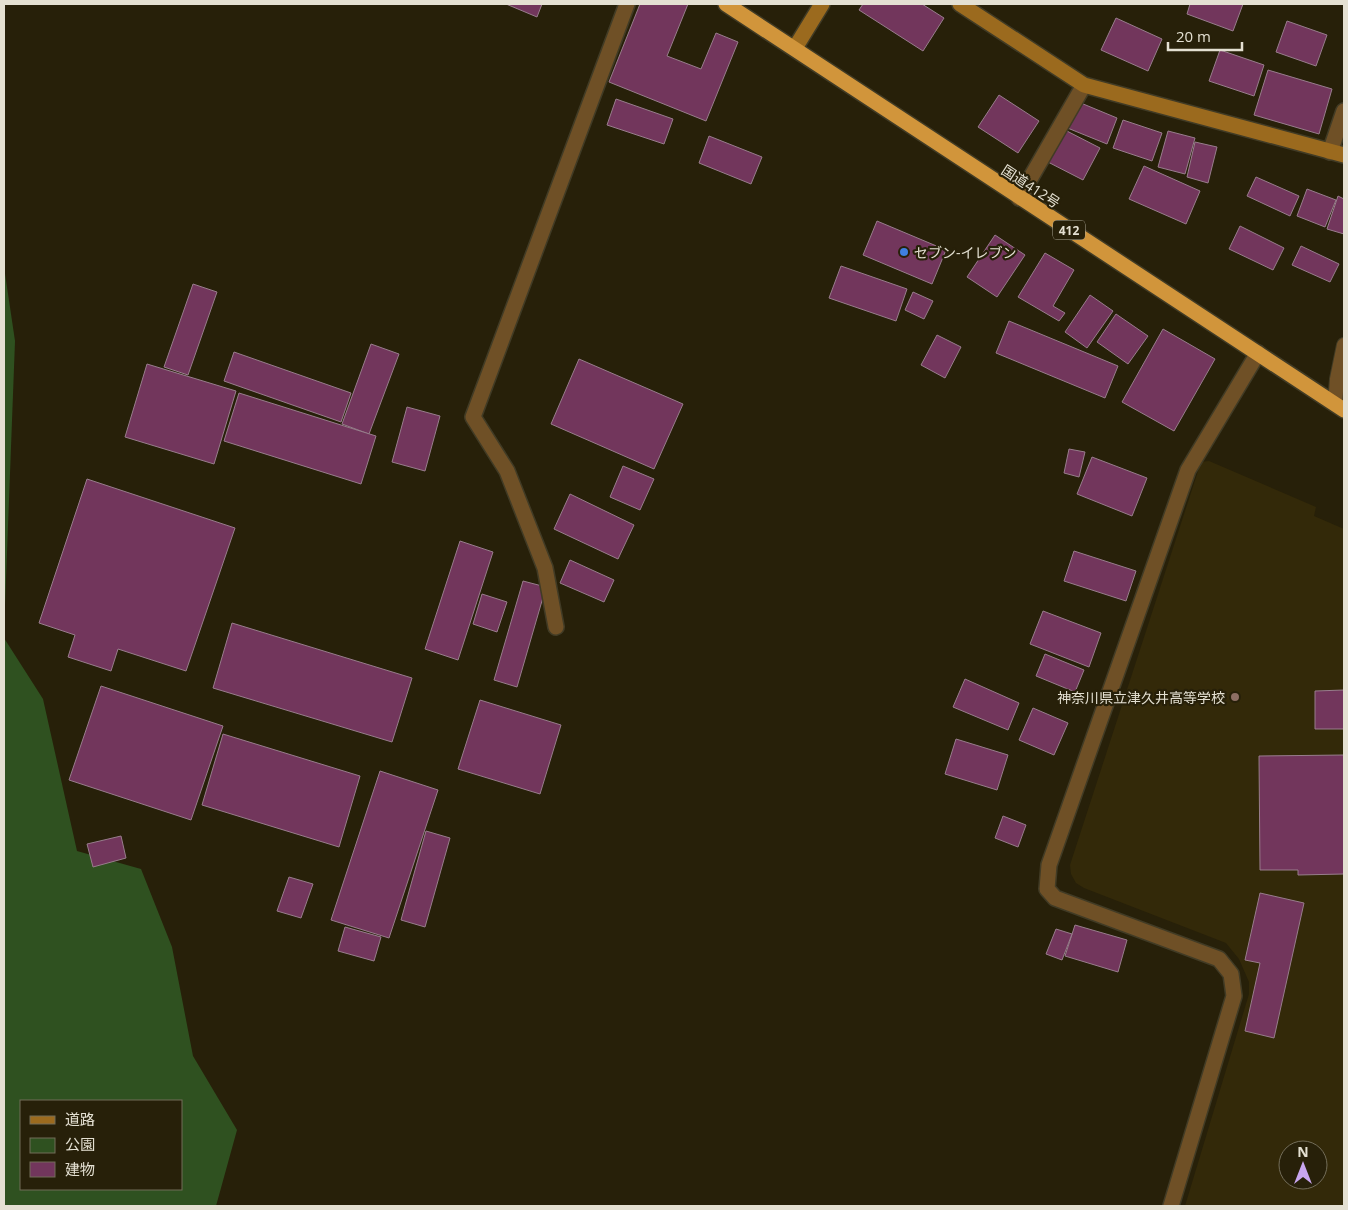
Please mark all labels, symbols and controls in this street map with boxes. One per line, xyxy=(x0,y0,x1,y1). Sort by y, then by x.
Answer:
scale bar xyxy=(1168,20,1242,52)
text: 20 m xyxy=(1176,26,1211,46)
street label: 国道412号 xyxy=(998,160,1064,212)
road number: 412 xyxy=(1053,220,1085,240)
place label: セブン-イレブン xyxy=(914,243,1017,262)
marker: セブン-イレブン xyxy=(898,246,910,258)
place label: 神奈川県立津久井高等学校 xyxy=(1057,688,1225,707)
marker: 神奈川県立津久井高等学校 xyxy=(1229,691,1241,703)
legend xyxy=(20,1100,182,1190)
text: 道路 xyxy=(65,1109,95,1129)
text: 公園 xyxy=(65,1134,95,1154)
north arrow xyxy=(1278,1140,1328,1190)
text: N xyxy=(1297,1142,1309,1161)
text: 建物 xyxy=(65,1159,95,1179)

